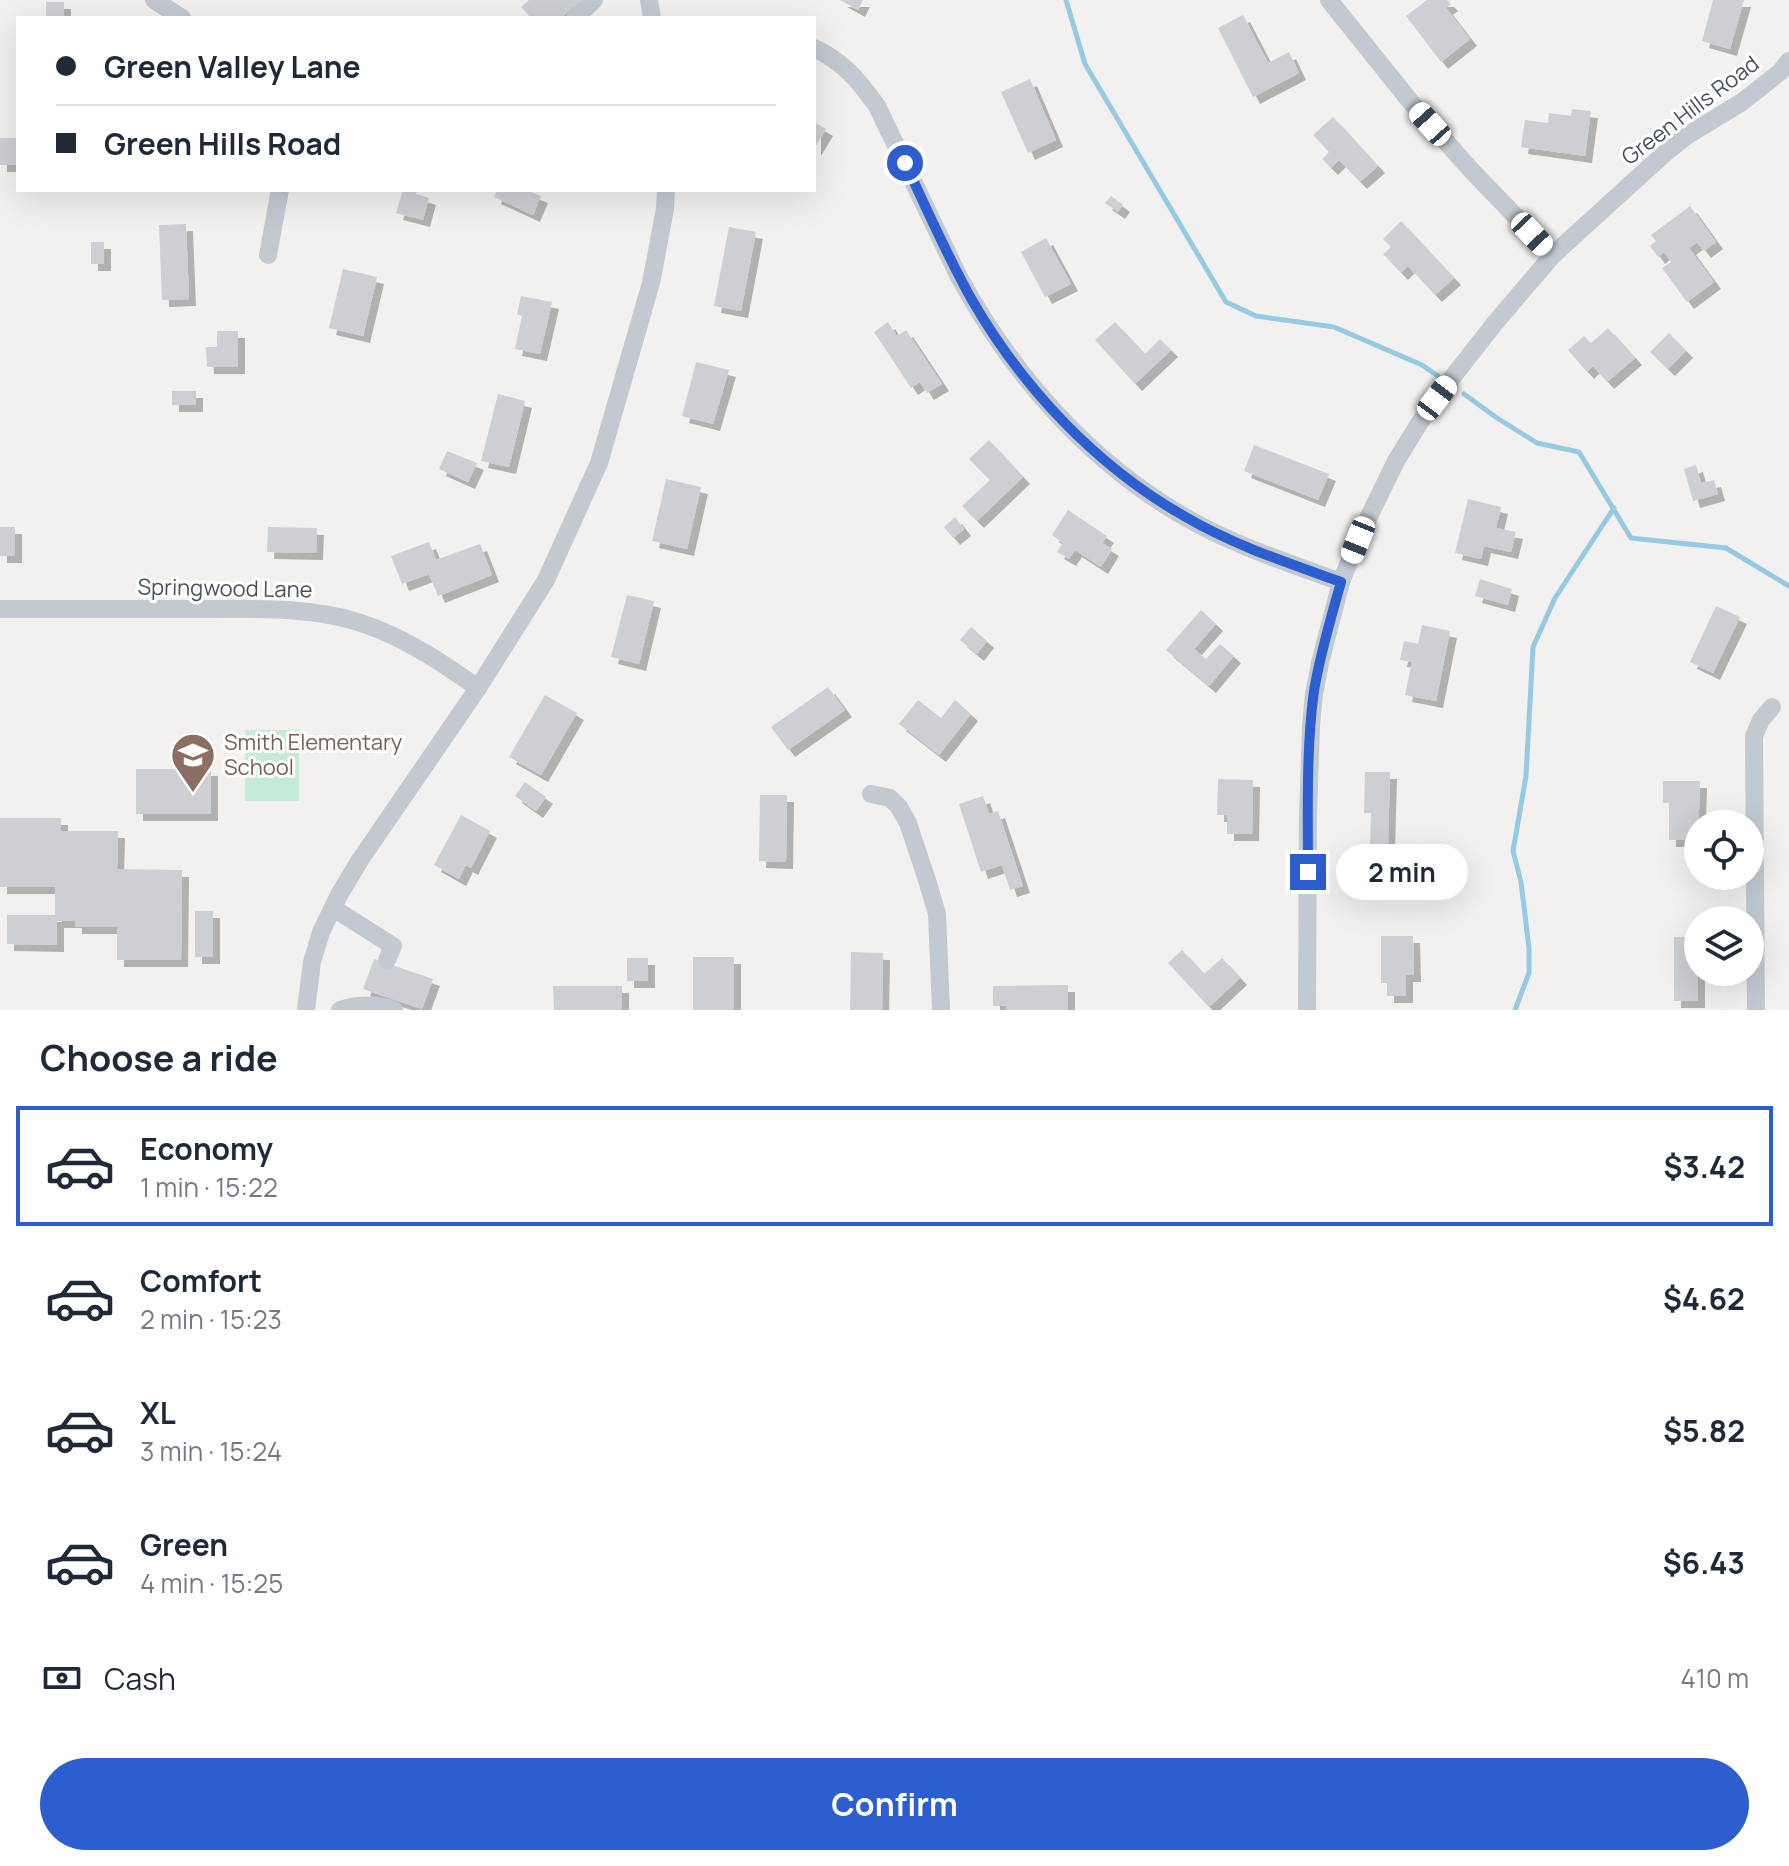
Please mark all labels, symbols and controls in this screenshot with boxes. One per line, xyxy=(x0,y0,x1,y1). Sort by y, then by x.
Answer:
text: Green Valley Lane xyxy=(104,46,360,87)
street label: Green Hills Road xyxy=(1615,48,1765,172)
car xyxy=(1405,98,1455,150)
text: Green Hills Road xyxy=(104,123,341,164)
route start xyxy=(887,145,923,181)
car xyxy=(1507,208,1557,260)
car xyxy=(1413,372,1461,424)
car xyxy=(1338,513,1378,567)
street label: Springwood Lane xyxy=(137,571,313,605)
place label: Smith Elementary School xyxy=(224,727,403,782)
school or university icon: Smith Elementary School xyxy=(169,731,217,794)
map controls xyxy=(1684,810,1764,986)
button: locate xyxy=(1684,810,1764,890)
callout: 2 min xyxy=(1336,844,1468,900)
route end xyxy=(1290,854,1326,890)
text: 2 min xyxy=(1368,854,1436,890)
button: layers xyxy=(1684,906,1764,986)
text: Choose a ride xyxy=(40,1033,278,1082)
text: Economy xyxy=(140,1128,273,1169)
icon: car xyxy=(44,1130,116,1202)
text: $3.42 xyxy=(1663,1146,1745,1187)
text: 1 min · 15:22 xyxy=(140,1169,278,1205)
text: Comfort xyxy=(140,1260,262,1301)
icon: car xyxy=(44,1262,116,1334)
text: $4.62 xyxy=(1663,1278,1745,1319)
text: 2 min · 15:23 xyxy=(140,1301,282,1337)
text: XL xyxy=(140,1392,176,1433)
icon: car xyxy=(44,1394,116,1466)
text: $5.82 xyxy=(1663,1410,1745,1451)
text: 3 min · 15:24 xyxy=(140,1433,282,1469)
text: Green xyxy=(140,1524,228,1565)
icon: car xyxy=(44,1526,116,1598)
text: $6.43 xyxy=(1663,1542,1745,1583)
text: 4 min · 15:25 xyxy=(140,1565,283,1601)
icon: cash xyxy=(40,1656,84,1700)
text: Cash xyxy=(104,1658,176,1699)
text: 410 m xyxy=(1680,1660,1749,1696)
button: Confirm xyxy=(40,1758,1749,1850)

